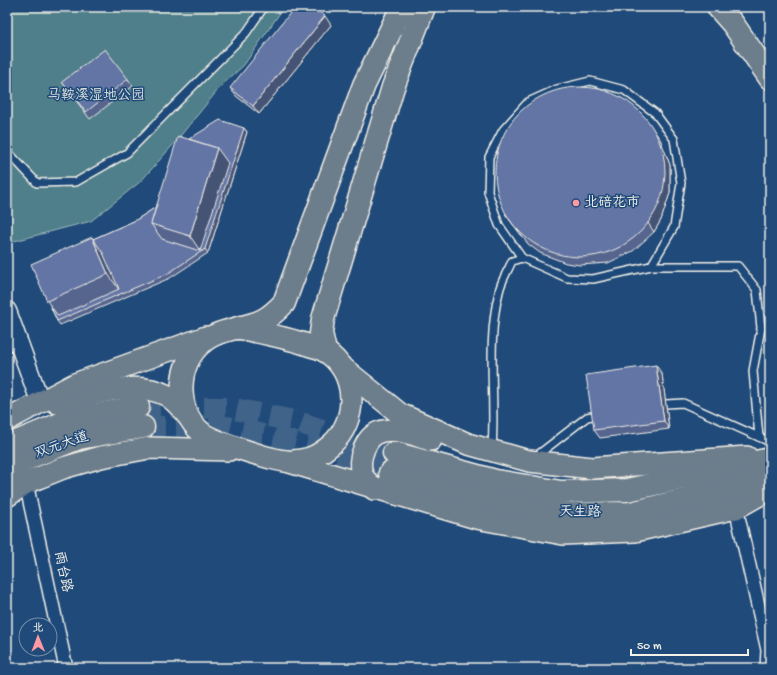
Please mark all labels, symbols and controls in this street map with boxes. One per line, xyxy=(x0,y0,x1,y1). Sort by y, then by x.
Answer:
park label: 马鞍溪湿地公园 xyxy=(47,87,145,105)
place label: 北碚花市 xyxy=(584,195,640,212)
marker: 北碚花市 xyxy=(571,198,581,208)
street label: 双元大道 xyxy=(33,429,91,463)
street label: 天生路 xyxy=(559,503,601,522)
street label: 雨台路 xyxy=(49,549,76,594)
north arrow xyxy=(18,617,58,657)
text: 北 xyxy=(32,623,43,635)
scale bar xyxy=(631,631,748,657)
text: 50 m xyxy=(637,640,662,654)

